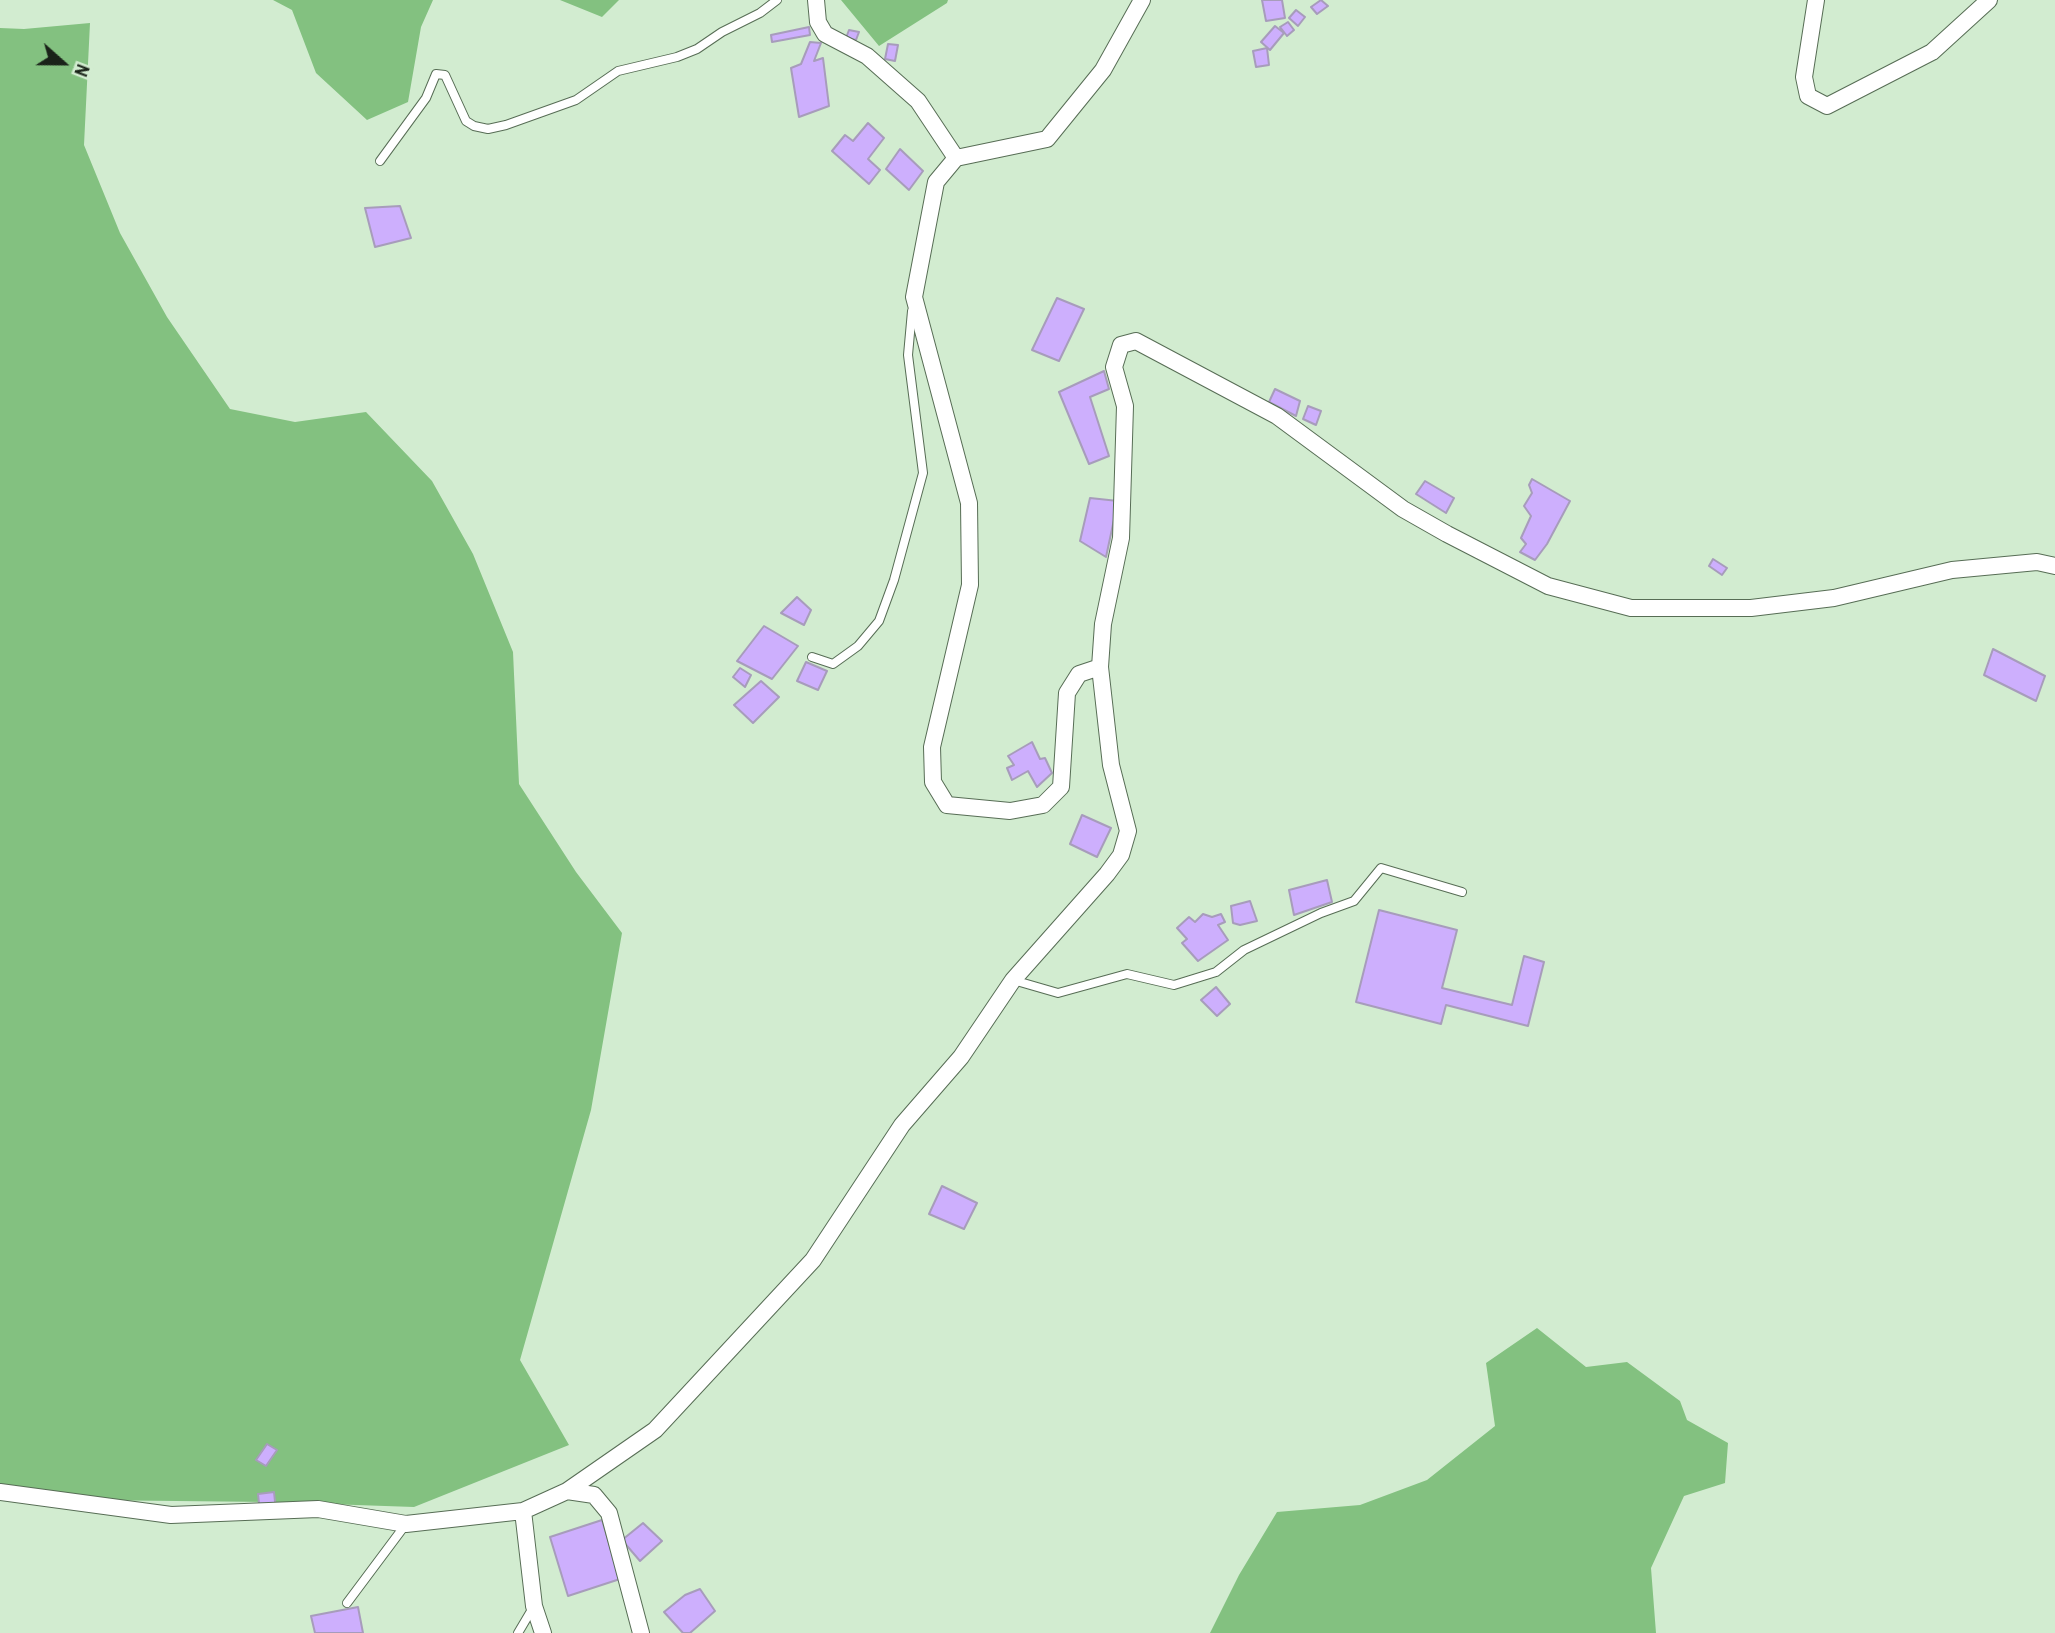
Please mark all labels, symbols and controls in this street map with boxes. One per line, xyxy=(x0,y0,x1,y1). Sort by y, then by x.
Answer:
north arrow xyxy=(28,28,98,98)
text: N xyxy=(68,61,97,80)

